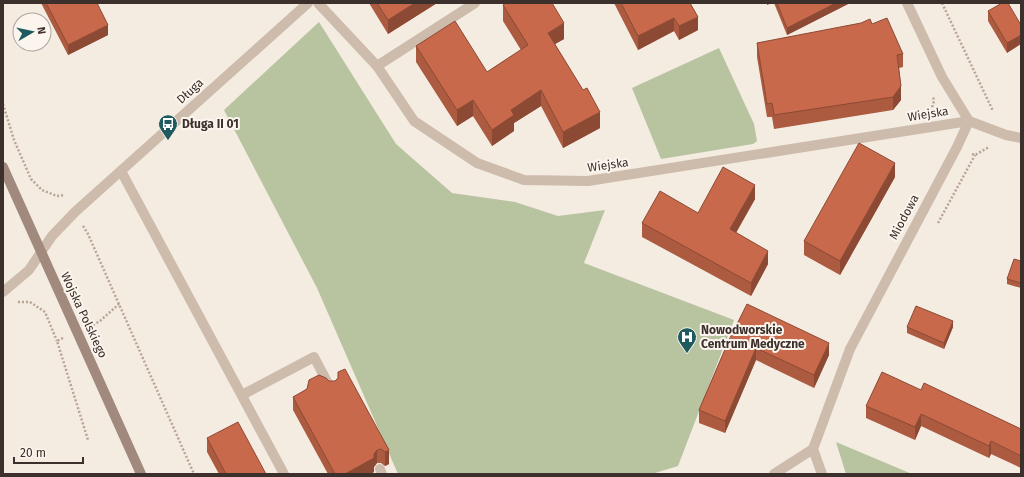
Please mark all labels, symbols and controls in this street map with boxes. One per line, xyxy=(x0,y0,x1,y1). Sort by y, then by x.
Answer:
north arrow xyxy=(12,12,52,52)
text: N xyxy=(34,26,48,35)
street label: Długa xyxy=(174,75,206,107)
street label: Wiejska xyxy=(907,104,949,124)
bus stop icon: Długa II 01 xyxy=(157,113,179,141)
place label: Długa II 01 xyxy=(182,117,239,131)
street label: Wiejska xyxy=(587,155,629,175)
street label: Miodowa xyxy=(886,192,922,242)
street label: Wojska Polskiego xyxy=(58,270,110,360)
place label: Nowodworskie Centrum Medyczne xyxy=(701,323,805,351)
hospital icon: Nowodworskie Centrum Medyczne xyxy=(676,326,698,354)
scale bar xyxy=(14,439,83,465)
text: 20 m xyxy=(20,446,46,460)

